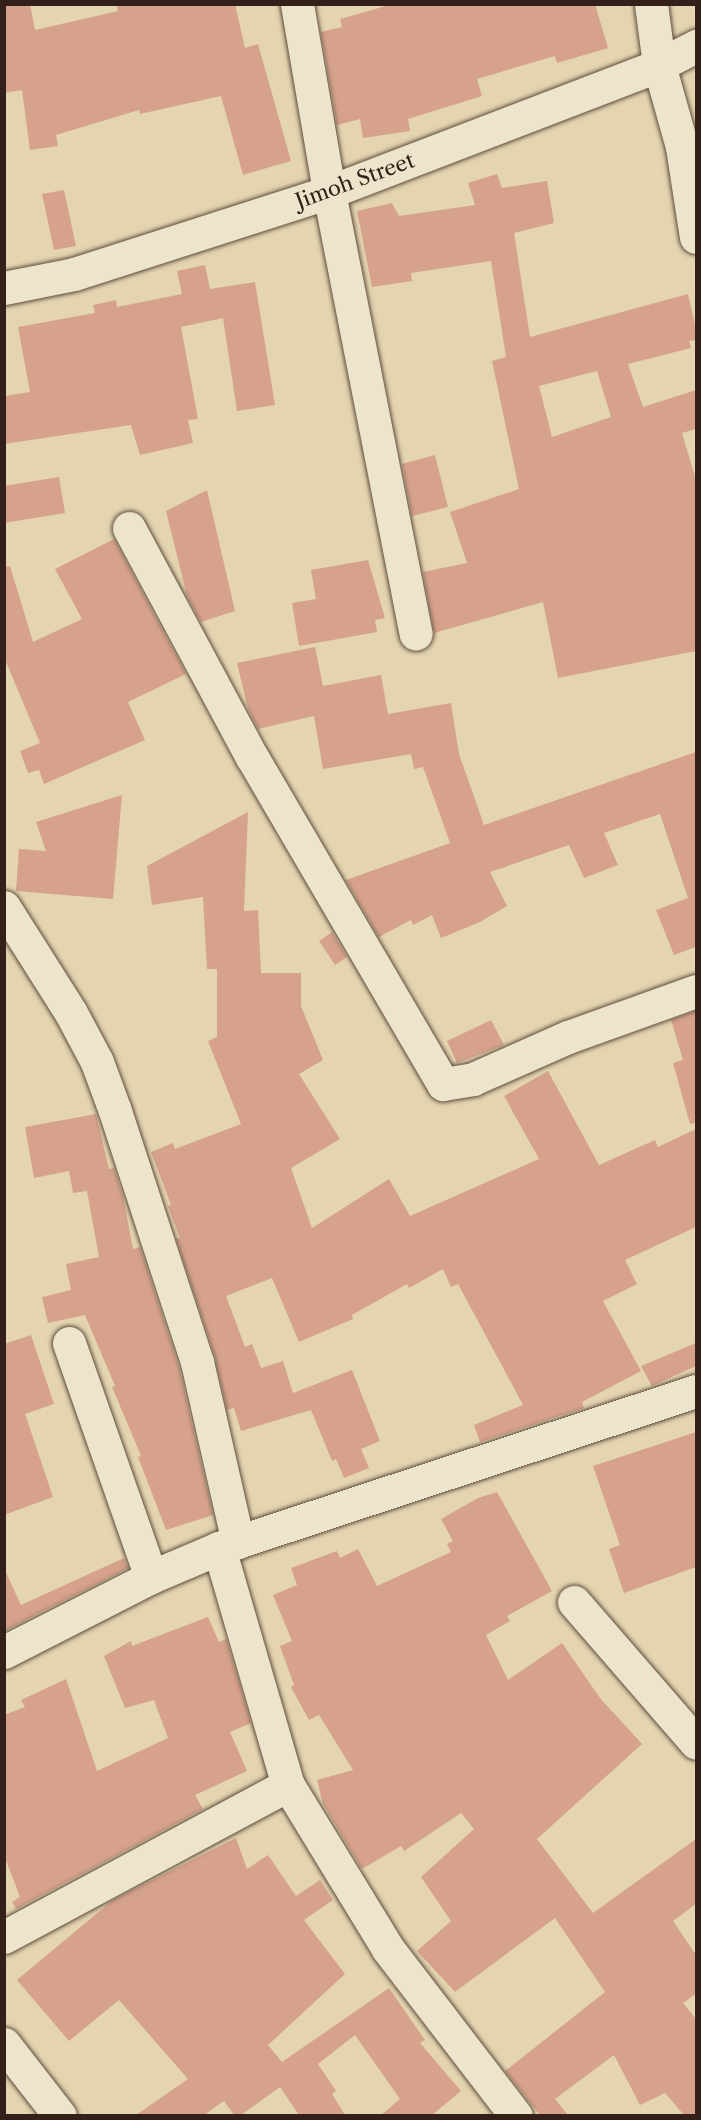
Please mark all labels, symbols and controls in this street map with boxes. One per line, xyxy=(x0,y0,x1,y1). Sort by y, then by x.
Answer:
street label: Jimoh Street xyxy=(292,148,418,214)

